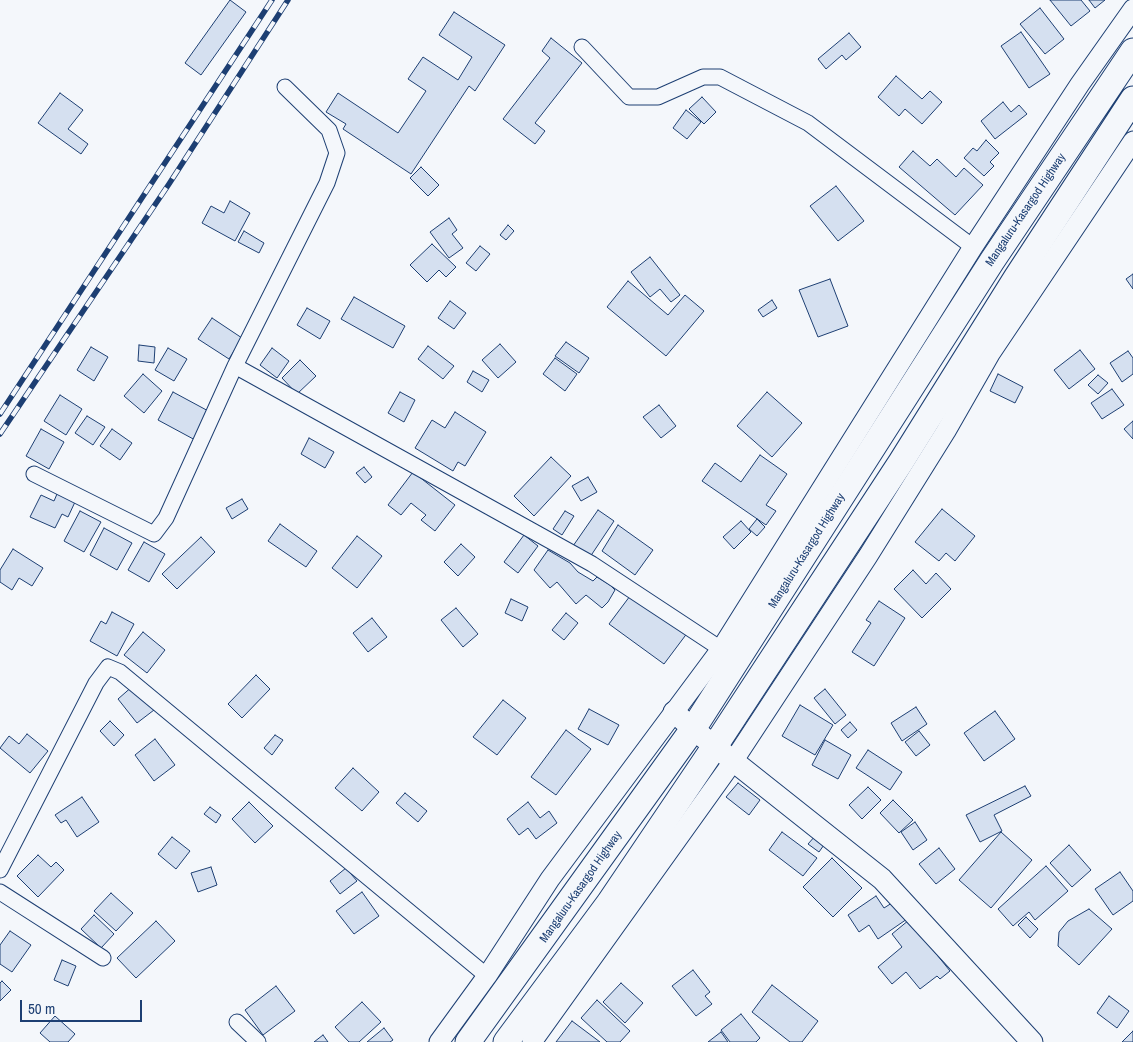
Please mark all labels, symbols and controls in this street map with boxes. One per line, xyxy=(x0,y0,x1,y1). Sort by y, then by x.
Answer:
street label: Mangaluru-Kasargod Highway xyxy=(983,151,1069,269)
street label: Mangaluru-Kasargod Highway xyxy=(766,491,848,611)
street label: Mangaluru-Kasargod Highway xyxy=(537,828,625,946)
scale bar xyxy=(22,990,145,1022)
text: 50 m xyxy=(28,998,55,1019)

